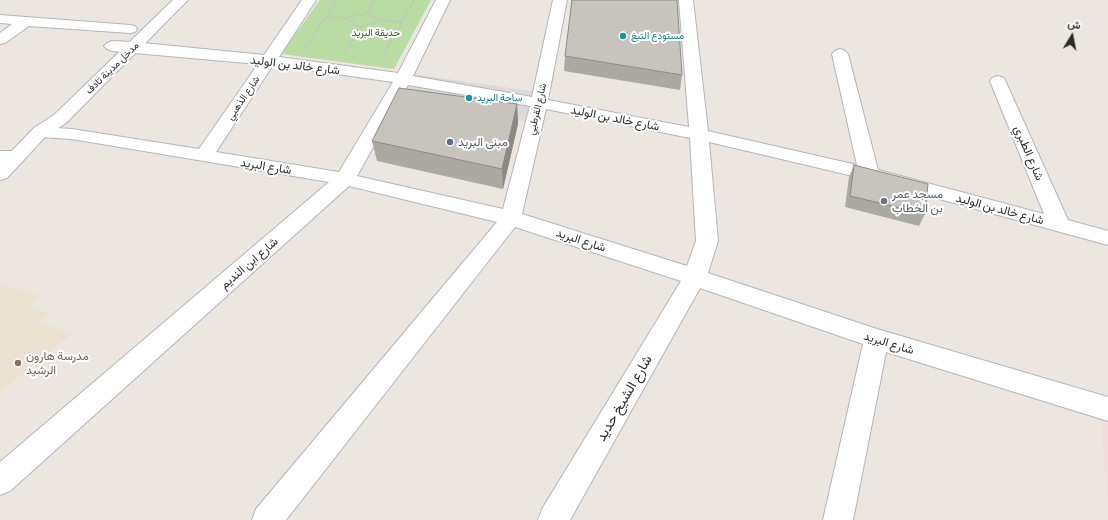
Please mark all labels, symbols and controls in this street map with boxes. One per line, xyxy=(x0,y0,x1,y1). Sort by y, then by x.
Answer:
north arrow xyxy=(1052,16,1092,56)
text: ش xyxy=(1067,16,1082,31)
park label: حديقة البريد xyxy=(352,27,400,39)
place label: مستودع التبغ xyxy=(631,30,684,42)
marker: مستودع التبغ xyxy=(618,31,628,41)
street label: مدخل مدينة تادف xyxy=(83,39,141,97)
street label: شارع خالد بن الوليد xyxy=(249,52,341,78)
street label: شارع الذهبي xyxy=(224,74,262,122)
street label: شارع القرطبي xyxy=(525,82,549,136)
place label: ساحة البريد xyxy=(477,92,522,104)
marker: ساحة البريد xyxy=(464,93,474,103)
street label: شارع خالد بن الوليد xyxy=(569,102,661,134)
street label: شارع الطبري xyxy=(1011,123,1047,183)
place label: مبنى البريد xyxy=(458,135,508,149)
marker: مبنى البريد xyxy=(445,137,455,147)
street label: شارع البريد xyxy=(239,155,293,177)
place label: مسجد عمر بن الخطاب xyxy=(892,187,943,215)
street label: شارع خالد بن الوليد xyxy=(955,190,1045,228)
marker: مسجد عمر بن الخطاب xyxy=(879,196,889,206)
street label: شارع البريد xyxy=(554,225,608,255)
street label: شارع ابن النديم xyxy=(217,234,281,292)
street label: شارع البريد xyxy=(862,329,916,357)
place label: مدرسة هارون الرشيد xyxy=(26,349,89,377)
street label: شارع الشيخ حديد xyxy=(592,352,656,444)
marker: مدرسة هارون الرشيد xyxy=(13,358,23,368)

